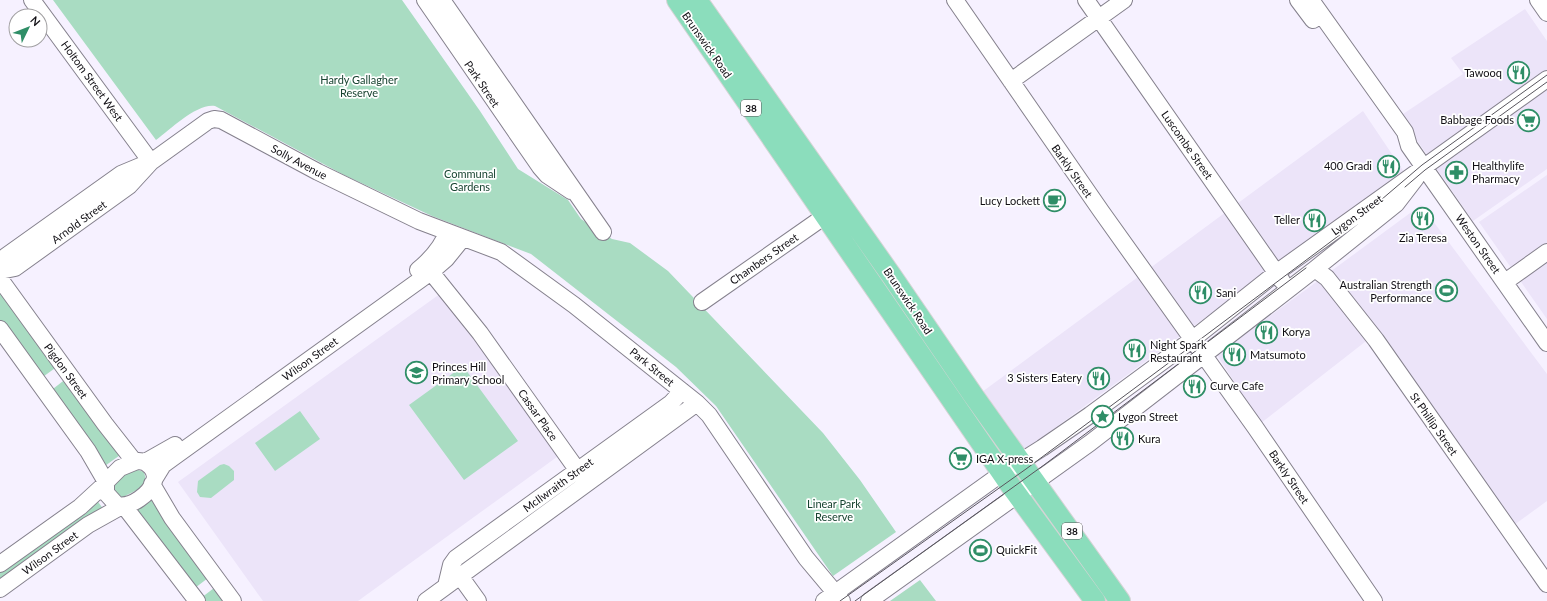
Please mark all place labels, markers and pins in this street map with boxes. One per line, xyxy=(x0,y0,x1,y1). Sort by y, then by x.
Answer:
restaurant icon: Tawooq xyxy=(1505,60,1531,86)
place label: Tawooq xyxy=(1464,66,1502,79)
supermarket icon: Babbage Foods xyxy=(1516,107,1542,133)
place label: Babbage Foods xyxy=(1440,113,1514,126)
restaurant icon: 400 Gradi xyxy=(1375,153,1401,179)
place label: 400 Gradi xyxy=(1324,159,1372,172)
pharmacy icon: Healthylife Pharmacy xyxy=(1443,159,1469,185)
place label: Healthylife Pharmacy xyxy=(1472,159,1525,185)
cafe icon: Lucy Lockett xyxy=(1042,188,1068,214)
place label: Lucy Lockett xyxy=(980,194,1040,207)
restaurant icon: Zia Teresa xyxy=(1410,205,1436,231)
restaurant icon: Teller xyxy=(1302,207,1328,233)
place label: Teller xyxy=(1274,213,1300,226)
place label: Zia Teresa xyxy=(1399,231,1447,244)
place label: Australian Strength Performance xyxy=(1340,278,1432,304)
sports icon: Australian Strength Performance xyxy=(1434,278,1460,304)
restaurant icon: Sani xyxy=(1187,280,1213,306)
place label: Sani xyxy=(1216,286,1236,299)
restaurant icon: Korya xyxy=(1253,319,1279,345)
place label: Korya xyxy=(1282,325,1310,338)
restaurant icon: Night Spark Restaurant xyxy=(1122,338,1148,364)
place label: Night Spark Restaurant xyxy=(1150,338,1207,364)
restaurant icon: Matsumoto xyxy=(1221,342,1247,368)
place label: Matsumoto xyxy=(1250,348,1306,361)
school or university icon: Princes Hill Primary School xyxy=(403,360,429,386)
place label: Princes Hill Primary School xyxy=(432,360,504,386)
restaurant icon: 3 Sisters Eatery xyxy=(1085,365,1111,391)
place label: 3 Sisters Eatery xyxy=(1007,371,1082,384)
restaurant icon: Curve Cafe xyxy=(1182,373,1208,399)
place label: Curve Cafe xyxy=(1210,379,1264,392)
place icon: Lygon Street xyxy=(1090,404,1116,430)
place label: Lygon Street xyxy=(1118,410,1178,423)
restaurant icon: Kura xyxy=(1110,426,1136,452)
place label: Kura xyxy=(1138,432,1161,445)
supermarket icon: IGA X-press xyxy=(947,446,973,472)
place label: IGA X-press xyxy=(976,452,1033,465)
sports icon: QuickFit xyxy=(967,537,993,563)
place label: QuickFit xyxy=(996,543,1037,556)

